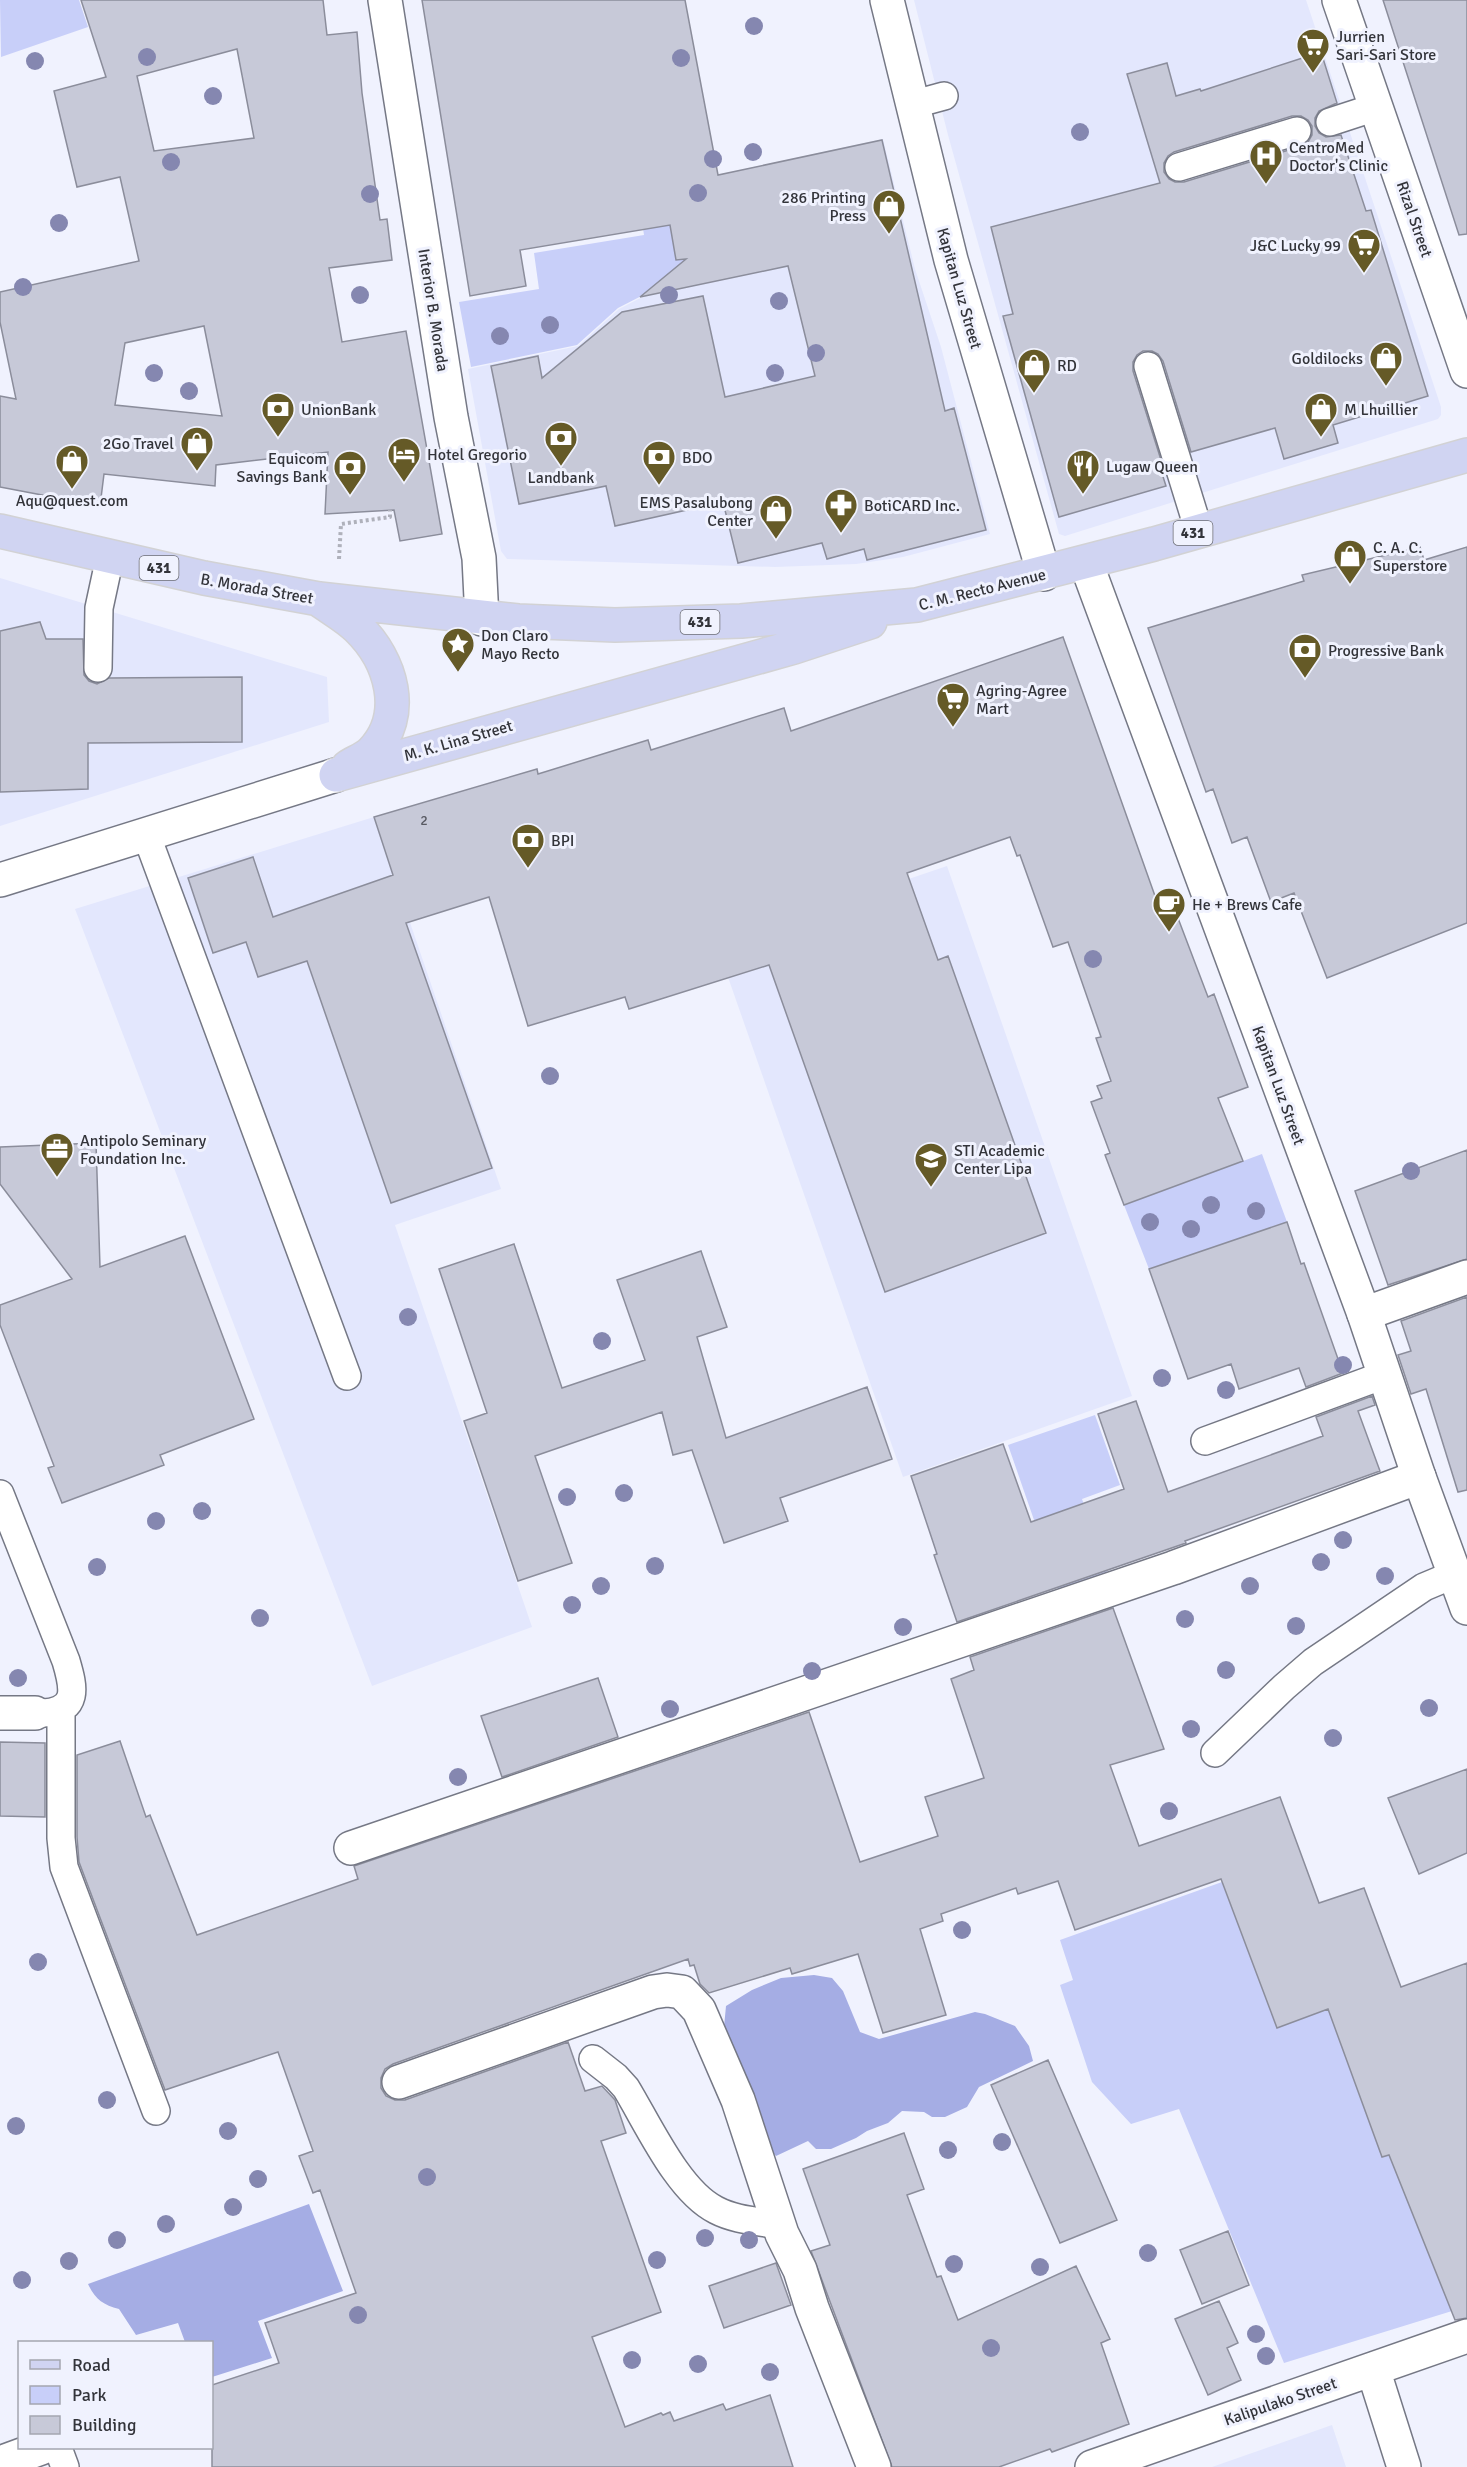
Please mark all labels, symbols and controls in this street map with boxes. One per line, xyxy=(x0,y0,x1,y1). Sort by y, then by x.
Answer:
supermarket icon: Jurrien Sari-Sari Store xyxy=(1295,27,1331,74)
place label: Jurrien Sari-Sari Store xyxy=(1336,27,1436,65)
hospital icon: CentroMed Doctor's Clinic xyxy=(1248,138,1284,185)
place label: CentroMed Doctor's Clinic xyxy=(1289,138,1388,176)
street label: Rizal Street xyxy=(1392,179,1437,260)
place label: 286 Printing Press xyxy=(781,188,866,226)
shop icon: 286 Printing Press xyxy=(871,188,907,235)
street label: Kapitan Luz Street xyxy=(932,225,986,352)
supermarket icon: J&C Lucky 99 xyxy=(1346,227,1382,274)
place label: J&C Lucky 99 xyxy=(1250,236,1341,256)
street label: Interior B. Morada xyxy=(413,247,453,373)
shop icon: Goldilocks xyxy=(1368,340,1404,387)
shop icon: RD xyxy=(1016,347,1052,394)
place label: Goldilocks xyxy=(1292,349,1363,369)
place label: RD xyxy=(1057,356,1077,376)
bank icon: UnionBank xyxy=(260,391,296,438)
shop icon: M Lhuillier xyxy=(1303,391,1339,438)
place label: UnionBank xyxy=(301,400,376,420)
place label: M Lhuillier xyxy=(1344,400,1418,420)
bank icon: Landbank xyxy=(543,420,579,467)
shop icon: 2Go Travel xyxy=(179,425,215,472)
place label: 2Go Travel xyxy=(103,434,174,454)
hotel icon: Hotel Gregorio xyxy=(386,436,422,483)
bank icon: BDO xyxy=(641,439,677,486)
shop icon: Aqu@quest.com xyxy=(54,443,90,490)
place label: Hotel Gregorio xyxy=(427,445,527,465)
place label: BDO xyxy=(682,448,713,468)
restaurant icon: Lugaw Queen xyxy=(1065,448,1101,495)
place label: Equicom Savings Bank xyxy=(237,449,327,487)
bank icon: Equicom Savings Bank xyxy=(332,449,368,496)
place label: Lugaw Queen xyxy=(1106,457,1198,477)
place label: Landbank xyxy=(528,468,594,488)
pharmacy icon: BotiCARD Inc. xyxy=(823,487,859,534)
place label: Aqu@quest.com xyxy=(16,491,128,511)
place label: EMS Pasalubong Center xyxy=(639,493,753,531)
shop icon: EMS Pasalubong Center xyxy=(758,493,794,540)
place label: BotiCARD Inc. xyxy=(864,496,960,516)
road number: 431 xyxy=(1174,521,1212,545)
shop icon: C. A. C. Superstore xyxy=(1332,538,1368,585)
place label: C. A. C. Superstore xyxy=(1373,538,1447,576)
road number: 431 xyxy=(140,556,178,580)
street label: C. M. Recto Avenue xyxy=(917,565,1048,615)
street label: B. Morada Street xyxy=(199,569,315,609)
road number: 431 xyxy=(680,610,720,634)
place icon: Don Claro Mayo Recto xyxy=(440,626,476,673)
place label: Don Claro Mayo Recto xyxy=(481,626,560,664)
bank icon: Progressive Bank xyxy=(1287,632,1323,679)
place label: Progressive Bank xyxy=(1328,641,1444,661)
supermarket icon: Agring-Agree Mart xyxy=(935,681,971,728)
place label: Agring-Agree Mart xyxy=(976,681,1067,719)
street label: M. K. Lina Street xyxy=(402,716,515,766)
house number: 2 xyxy=(420,812,428,829)
bank icon: BPI xyxy=(510,822,546,869)
place label: BPI xyxy=(551,831,574,851)
cafe icon: He + Brews Cafe xyxy=(1151,886,1187,933)
place label: He + Brews Cafe xyxy=(1192,895,1302,915)
street label: Kapitan Luz Street xyxy=(1247,1023,1309,1148)
office icon: Antipolo Seminary Foundation Inc. xyxy=(39,1131,75,1178)
place label: Antipolo Seminary Foundation Inc. xyxy=(80,1131,207,1169)
school or university icon: STI Academic Center Lipa xyxy=(913,1141,949,1188)
place label: STI Academic Center Lipa xyxy=(954,1141,1045,1179)
legend xyxy=(18,2341,213,2449)
text: Road xyxy=(72,2354,111,2376)
street label: Kalipulako Street xyxy=(1221,2373,1340,2431)
text: Park xyxy=(72,2384,107,2406)
text: Building xyxy=(72,2414,136,2436)

